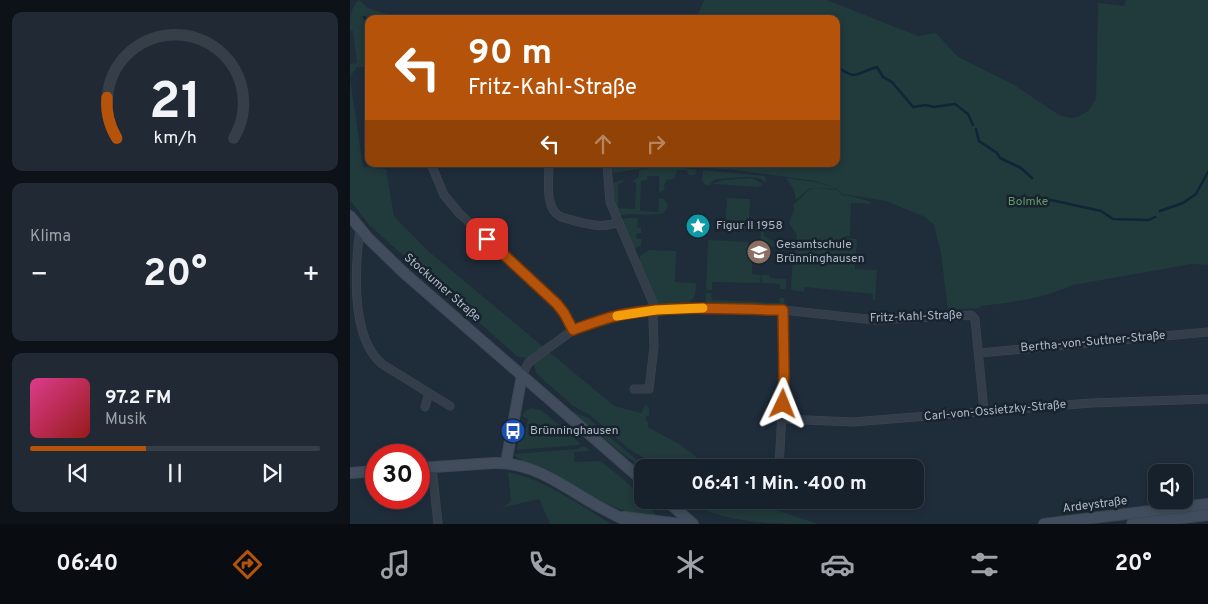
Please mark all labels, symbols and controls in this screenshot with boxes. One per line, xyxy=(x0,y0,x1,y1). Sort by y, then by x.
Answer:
text: 90 m xyxy=(468,32,552,76)
icon: left xyxy=(385,35,450,100)
text: 21 xyxy=(149,71,201,137)
text: Fritz-Kahl-Straße xyxy=(468,75,637,102)
text: km/h xyxy=(153,127,197,150)
icon: left xyxy=(536,130,564,158)
icon: ahead xyxy=(589,130,617,158)
icon: right xyxy=(642,130,670,158)
park label: Bolmke xyxy=(1008,194,1048,210)
place icon: Figur II 1958 xyxy=(685,213,711,239)
pin xyxy=(466,218,508,260)
place label: Figur II 1958 xyxy=(716,218,783,234)
icon: arrive xyxy=(473,225,501,253)
text: Klima xyxy=(30,227,71,247)
place label: Gesamtschule Brünninghausen xyxy=(776,237,864,267)
school or university icon: Gesamtschule Brünninghausen xyxy=(746,239,772,265)
street label: Stockumer Straße xyxy=(400,250,484,326)
text: 20° xyxy=(143,251,207,300)
text: − xyxy=(30,258,48,294)
text: + xyxy=(302,258,320,294)
street label: Fritz-Kahl-Straße xyxy=(870,307,962,327)
street label: Bertha-von-Suttner-Straße xyxy=(1020,328,1166,356)
position arrow xyxy=(756,377,808,429)
text: 97.2 FM xyxy=(105,386,171,410)
street label: Carl-von-Ossietzky-Straße xyxy=(923,397,1067,425)
text: Musik xyxy=(105,410,147,430)
bus stop icon: Brünninghausen xyxy=(500,418,526,444)
place label: Brünninghausen xyxy=(530,423,618,439)
speed limit sign: 30 xyxy=(365,444,430,509)
icon: previous xyxy=(64,459,92,487)
icon: pause xyxy=(161,459,189,487)
icon: next xyxy=(258,459,286,487)
map controls xyxy=(1148,464,1193,509)
button: sound xyxy=(1148,464,1193,509)
text: 06:41 · 1 Min. · 400 m xyxy=(691,472,867,496)
street label: Ardeystraße xyxy=(1062,493,1128,517)
icon: directions xyxy=(230,547,265,582)
icon: music xyxy=(378,547,413,582)
icon: phone xyxy=(525,547,560,582)
icon: climate xyxy=(673,547,708,582)
icon: car xyxy=(820,547,855,582)
icon: filters xyxy=(967,547,1002,582)
text: 06:40 xyxy=(56,551,118,578)
text: 20° xyxy=(1115,551,1152,578)

